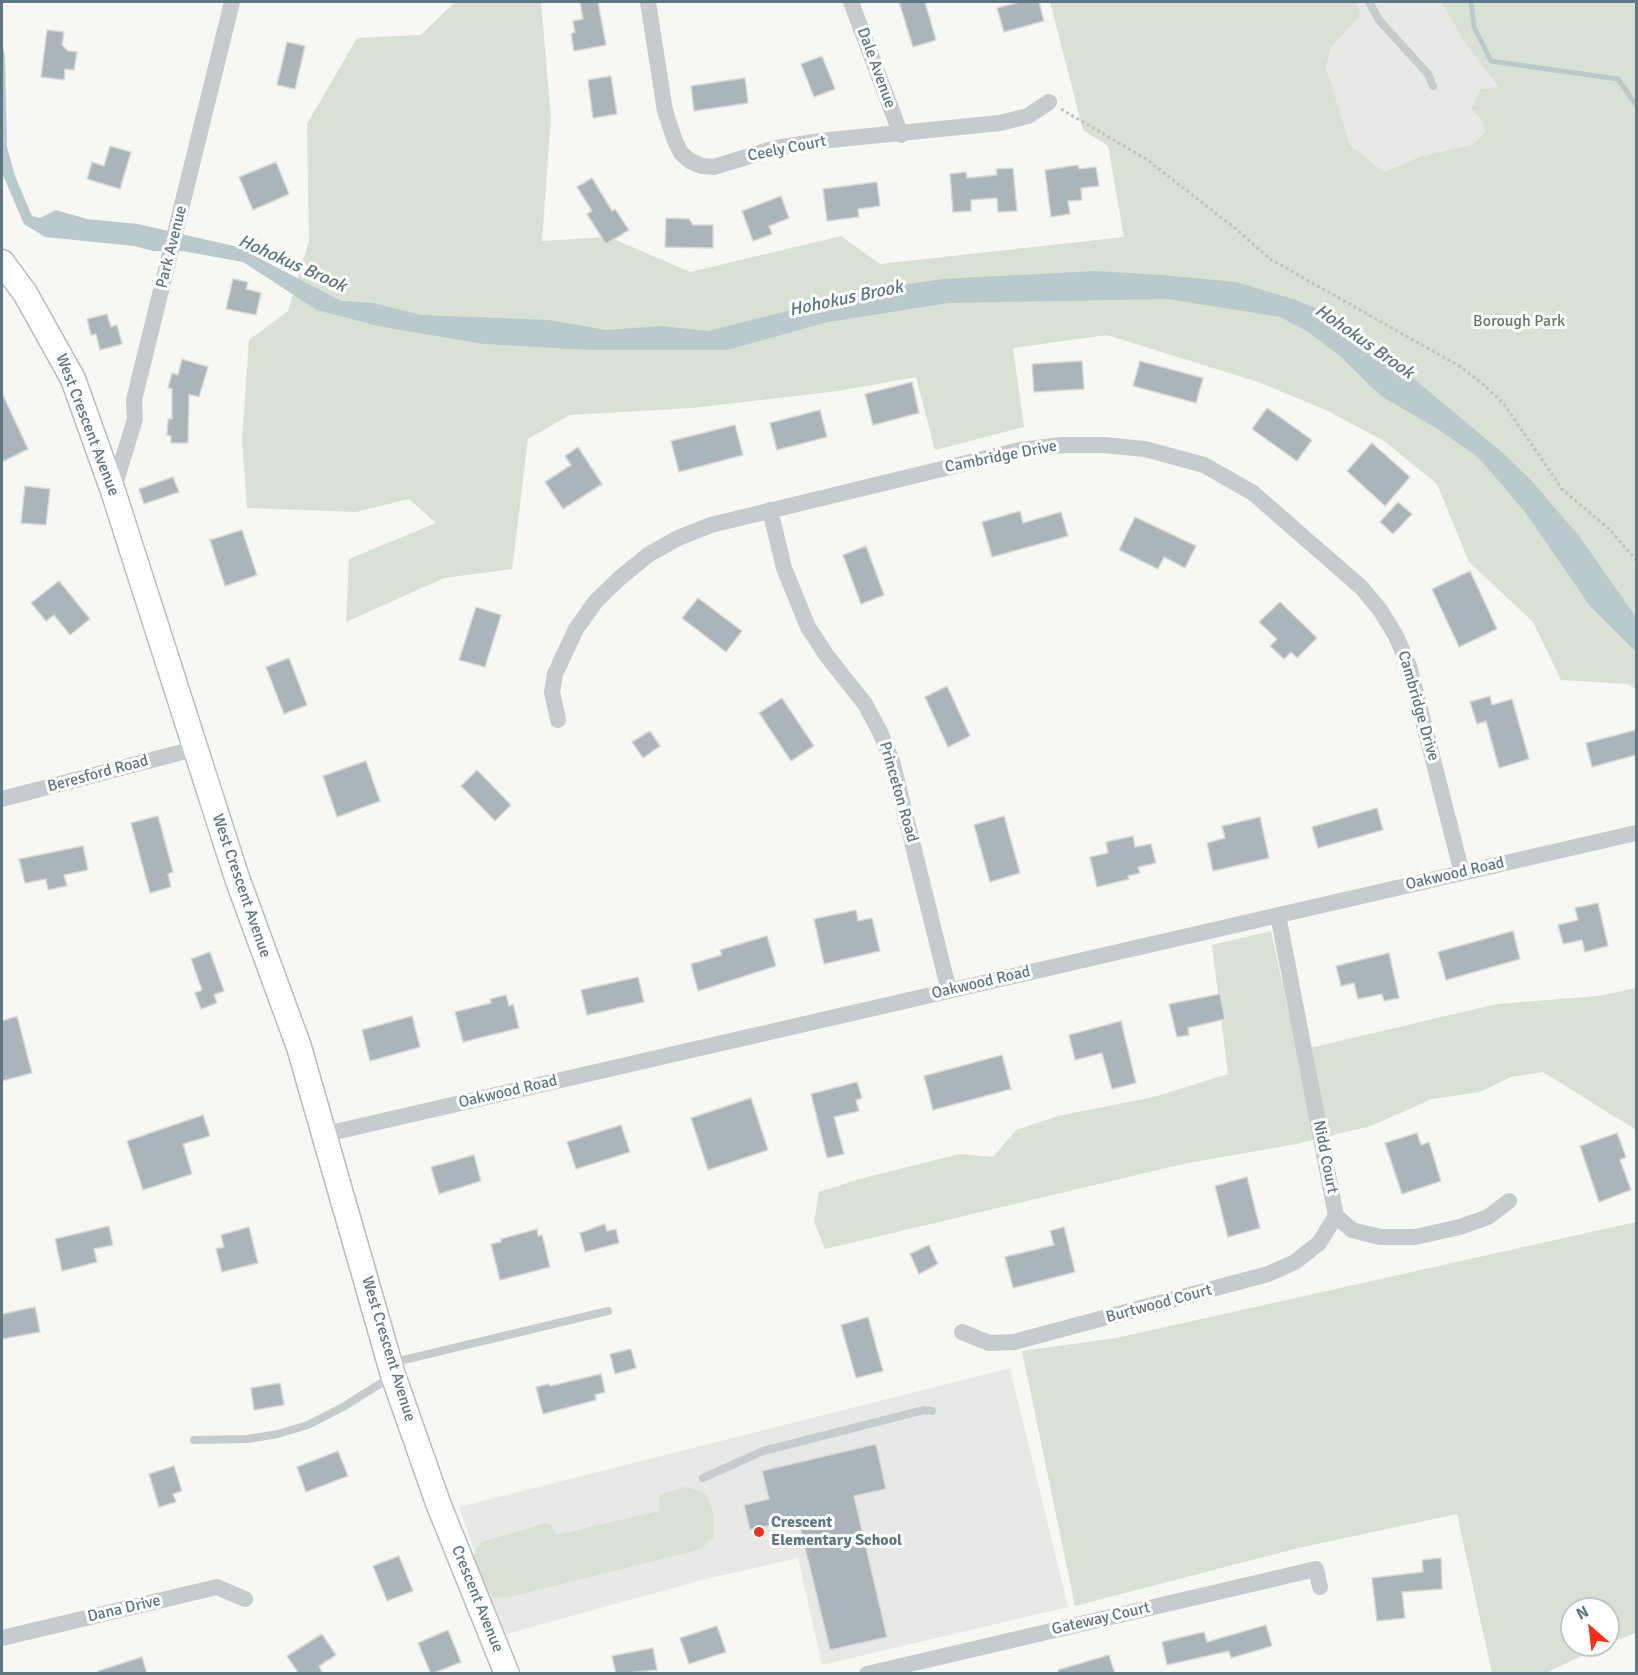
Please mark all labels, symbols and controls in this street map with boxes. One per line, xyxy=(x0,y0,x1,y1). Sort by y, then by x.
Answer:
street label: Dale Avenue xyxy=(853,25,899,111)
street label: Ceely Court xyxy=(746,132,828,166)
street label: Park Avenue xyxy=(152,204,192,290)
water label: Hohokus Brook xyxy=(235,231,349,297)
water label: Hohokus Brook xyxy=(787,276,905,322)
water label: Hohokus Brook xyxy=(1310,300,1418,384)
park label: Borough Park xyxy=(1473,312,1565,332)
street label: West Crescent Avenue xyxy=(51,351,123,499)
street label: Cambridge Drive xyxy=(943,437,1059,477)
street label: Cambridge Drive xyxy=(1393,649,1443,763)
street label: Princeton Road xyxy=(874,739,922,845)
street label: Beresford Road xyxy=(45,751,151,797)
street label: West Crescent Avenue xyxy=(207,812,275,960)
street label: Oakwood Road xyxy=(1404,853,1506,895)
street label: Oakwood Road xyxy=(930,962,1032,1004)
street label: Oakwood Road xyxy=(457,1071,559,1113)
street label: Nidd Court xyxy=(1309,1119,1341,1195)
street label: West Crescent Avenue xyxy=(357,1274,419,1424)
street label: Burtwood Court xyxy=(1104,1281,1214,1327)
place label: Crescent Elementary School xyxy=(771,1513,902,1551)
marker: Crescent Elementary School xyxy=(752,1525,766,1539)
street label: Crescent Avenue xyxy=(447,1543,507,1655)
street label: Dana Drive xyxy=(86,1591,162,1627)
north arrow xyxy=(1560,1597,1620,1657)
street label: Gateway Court xyxy=(1050,1598,1152,1640)
text: N xyxy=(1573,1601,1592,1624)

